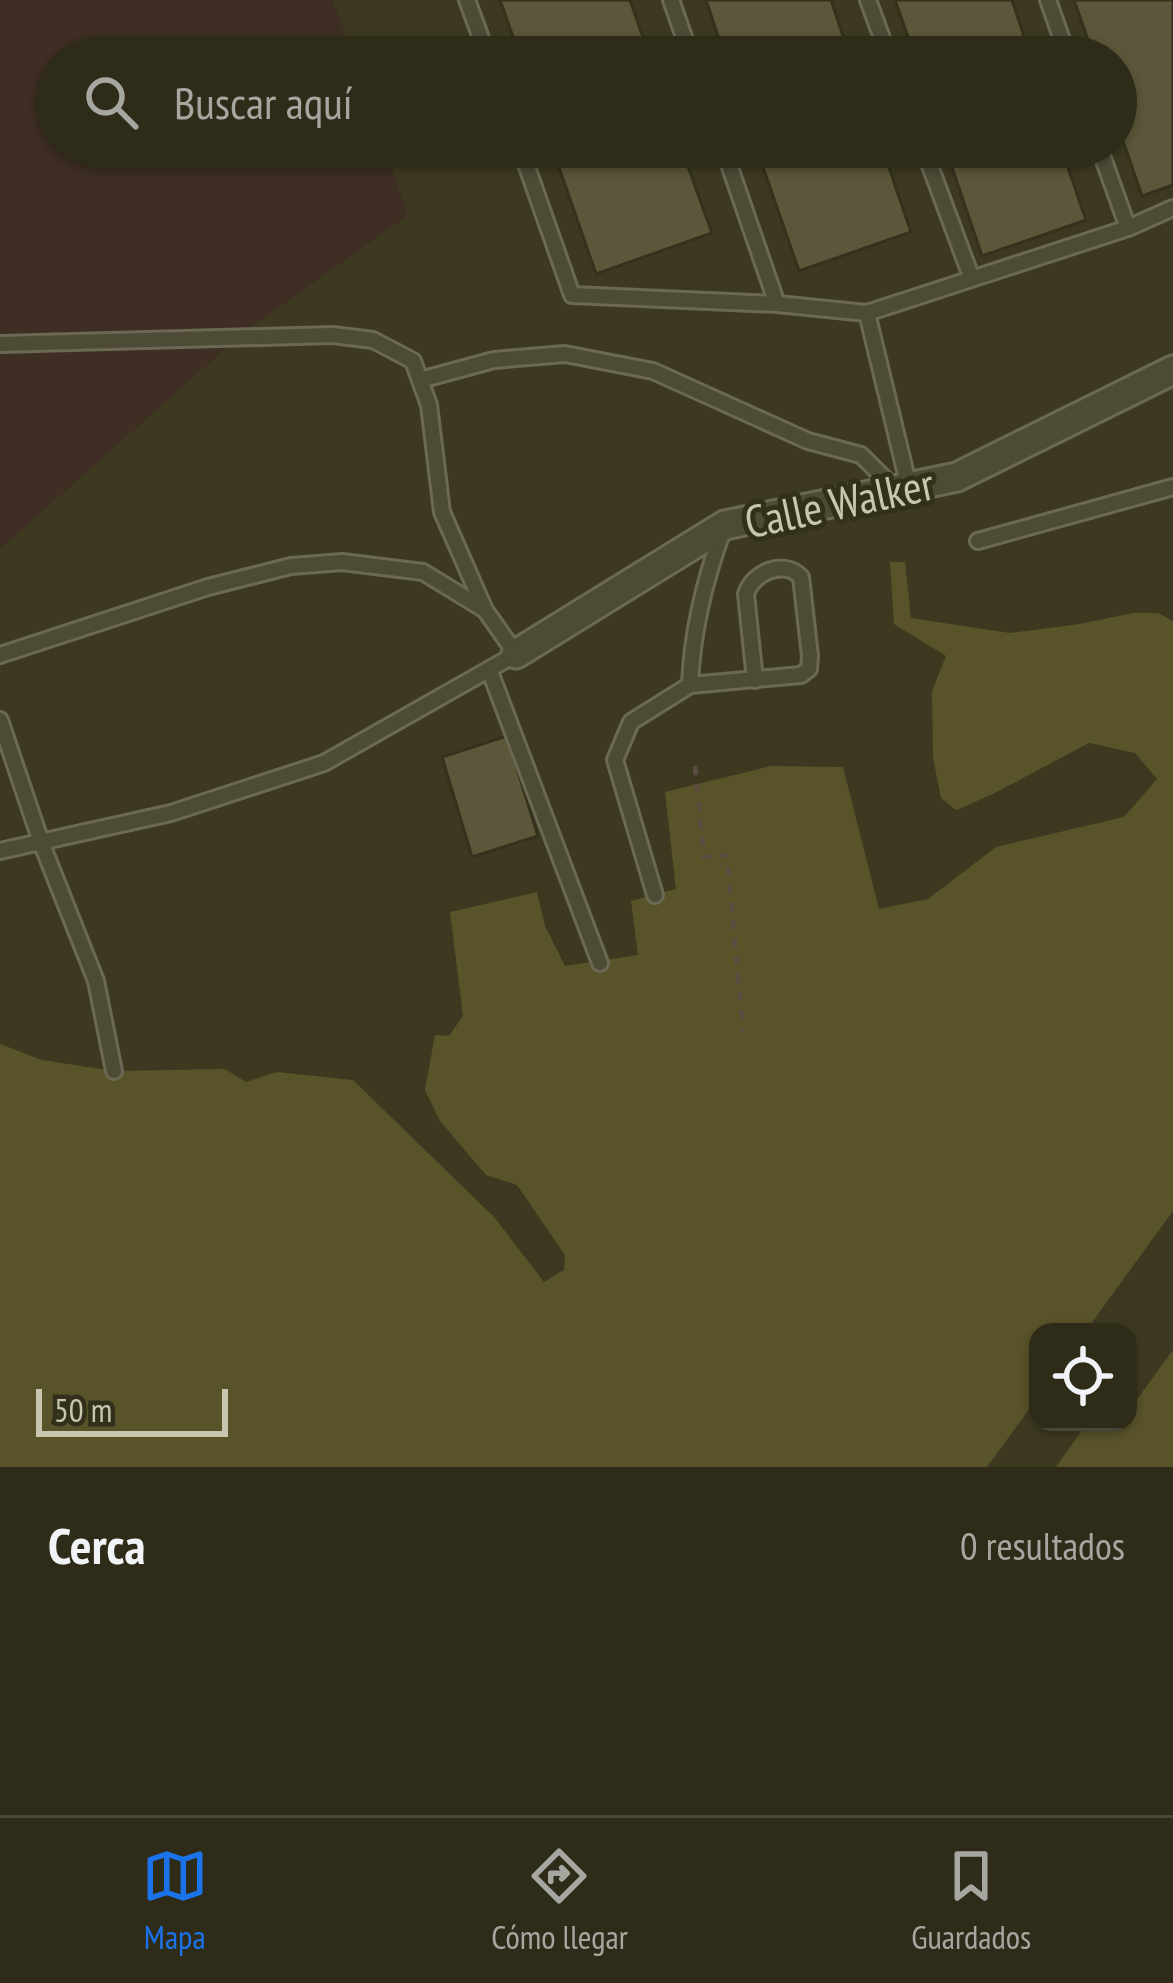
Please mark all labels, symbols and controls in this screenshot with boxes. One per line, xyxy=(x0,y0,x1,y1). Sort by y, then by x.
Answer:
search box xyxy=(36,36,1137,168)
icon: search xyxy=(78,69,144,135)
text: Buscar aquí xyxy=(174,73,353,131)
street label: Calle Walker xyxy=(739,454,939,550)
map controls xyxy=(1029,1323,1137,1431)
button: locate xyxy=(1029,1323,1137,1431)
scale bar xyxy=(36,1383,228,1436)
text: 50 m xyxy=(54,1388,112,1431)
text: Cerca xyxy=(48,1512,146,1578)
text: 0 resultados xyxy=(960,1520,1125,1571)
tab: Mapa xyxy=(142,1843,208,1958)
tab: Cómo llegar xyxy=(491,1843,628,1958)
tab: Guardados xyxy=(911,1843,1031,1958)

